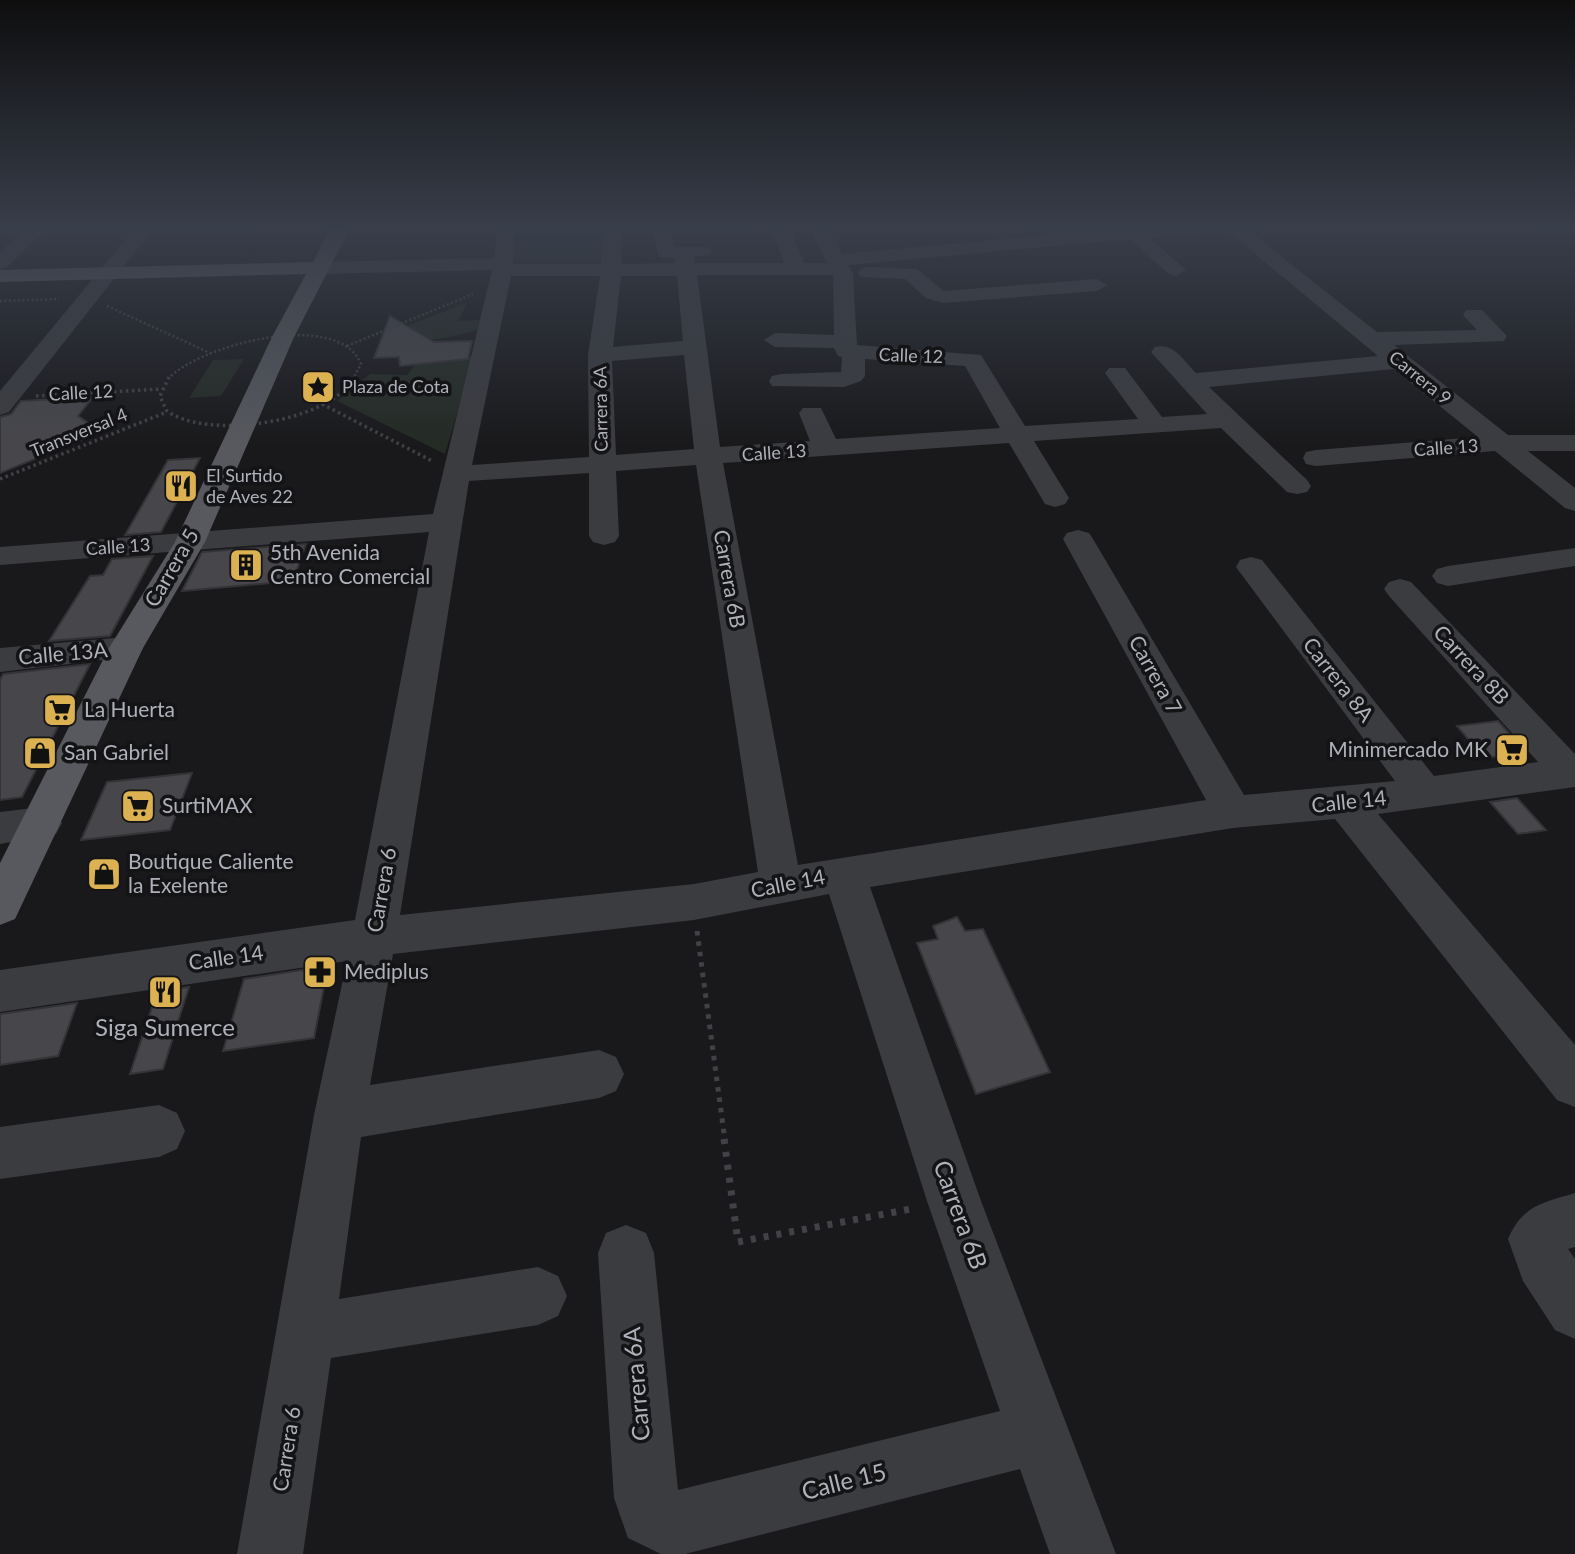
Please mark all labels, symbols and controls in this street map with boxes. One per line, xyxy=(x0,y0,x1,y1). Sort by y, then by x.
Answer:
street label: Calle 12 xyxy=(878,343,944,367)
street label: Carrera 9 xyxy=(1385,346,1456,409)
street label: Carrera 6A xyxy=(588,365,612,452)
place icon: Plaza de Cota xyxy=(299,368,337,406)
place label: Plaza de Cota xyxy=(342,375,449,397)
street label: Calle 12 xyxy=(48,379,114,405)
street label: Transversal 4 xyxy=(27,403,130,462)
street label: Calle 13 xyxy=(1413,434,1479,460)
street label: Calle 13 xyxy=(741,439,807,465)
place label: El Surtido de Aves 22 xyxy=(206,464,293,507)
restaurant icon: El Surtido de Aves 22 xyxy=(162,467,200,505)
street label: Carrera 5 xyxy=(138,524,203,611)
street label: Carrera 6B xyxy=(710,528,751,630)
street label: Calle 13 xyxy=(85,533,151,559)
place label: 5th Avenida Centro Comercial xyxy=(270,539,430,588)
building icon: 5th Avenida Centro Comercial xyxy=(227,546,265,584)
street label: Carrera 8B xyxy=(1429,619,1515,709)
street label: Carrera 7 xyxy=(1125,631,1188,718)
street label: Carrera 8A xyxy=(1299,632,1380,727)
street label: Calle 13A xyxy=(17,636,109,669)
supermarket icon: La Huerta xyxy=(41,691,79,729)
place label: La Huerta xyxy=(84,696,175,721)
supermarket icon: Minimercado MK xyxy=(1493,731,1531,769)
shop icon: San Gabriel xyxy=(21,734,59,772)
place label: Minimercado MK xyxy=(1328,736,1488,761)
place label: San Gabriel xyxy=(64,739,169,764)
street label: Calle 14 xyxy=(1310,784,1388,817)
supermarket icon: SurtiMAX xyxy=(119,787,157,825)
place label: SurtiMAX xyxy=(162,792,253,817)
street label: Carrera 6 xyxy=(361,845,400,934)
place label: Boutique Caliente la Exelente xyxy=(128,848,294,897)
shop icon: Boutique Caliente la Exelente xyxy=(85,855,123,893)
street label: Calle 14 xyxy=(748,863,827,902)
street label: Calle 14 xyxy=(187,939,265,974)
pharmacy icon: Mediplus xyxy=(301,953,339,991)
place label: Mediplus xyxy=(344,958,429,983)
restaurant icon: Siga Sumerce xyxy=(146,973,184,1011)
place label: Siga Sumerce xyxy=(95,1012,235,1041)
street label: Carrera 6B xyxy=(928,1156,994,1273)
street label: Carrera 6A xyxy=(616,1325,655,1442)
street label: Carrera 6 xyxy=(266,1404,305,1493)
street label: Calle 15 xyxy=(798,1456,889,1505)

